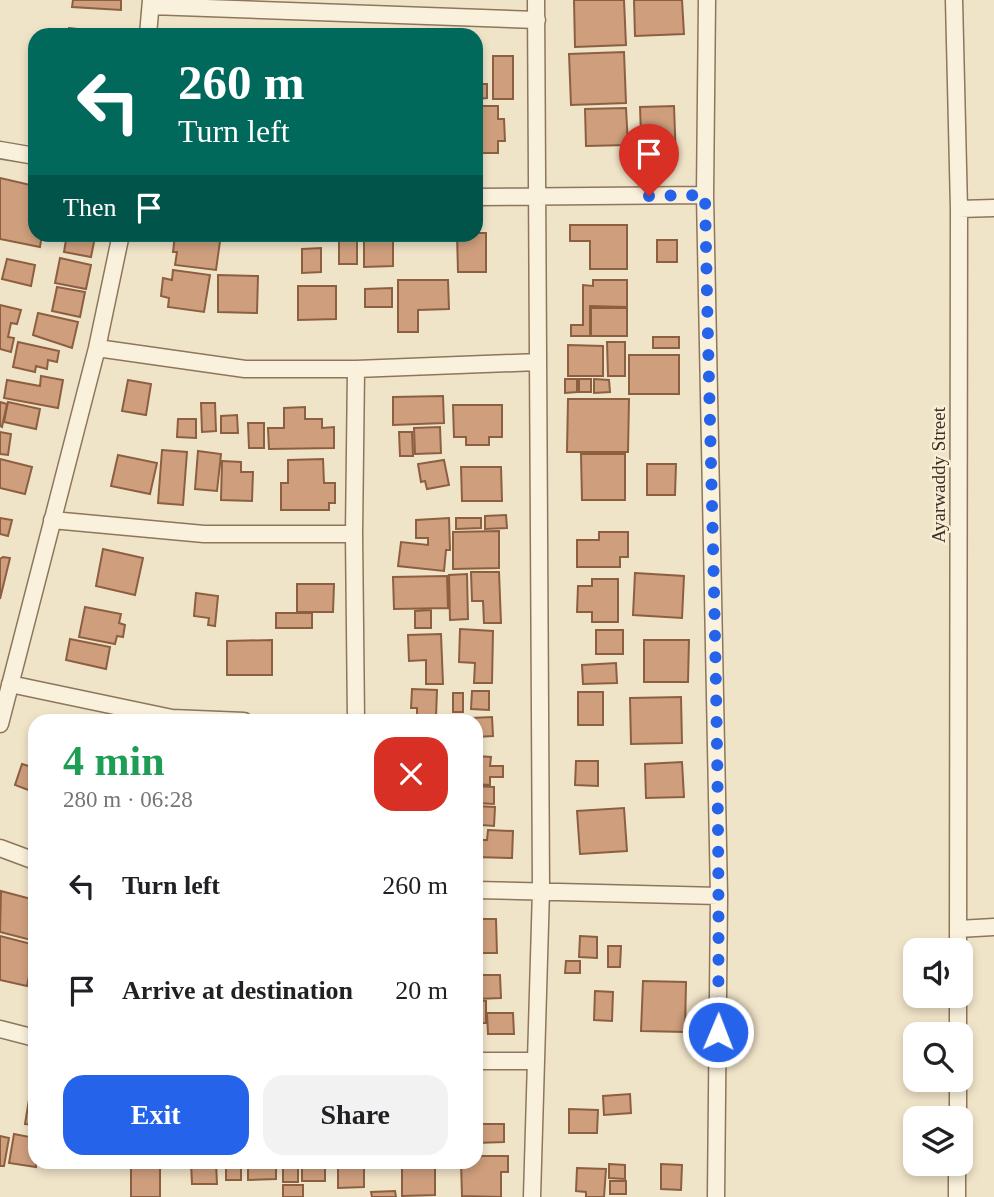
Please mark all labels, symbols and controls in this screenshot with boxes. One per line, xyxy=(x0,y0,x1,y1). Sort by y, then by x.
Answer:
text: 260 m xyxy=(178,55,305,110)
icon: left xyxy=(63,56,154,147)
text: Turn left xyxy=(178,113,290,149)
pin xyxy=(619,124,679,196)
icon: arrive xyxy=(630,135,668,173)
icon: arrive xyxy=(130,189,168,227)
text: Then xyxy=(63,193,116,222)
street label: Ayarwaddy Street xyxy=(928,406,949,543)
button: close xyxy=(374,737,448,811)
text: 4 min xyxy=(63,738,165,784)
text: 280 m · 06:28 xyxy=(63,787,193,812)
icon: left xyxy=(63,867,101,905)
text: Turn left xyxy=(122,871,220,900)
text: 260 m xyxy=(382,871,448,900)
map controls xyxy=(903,938,973,1176)
button: sound xyxy=(903,938,973,1008)
icon: arrive xyxy=(63,972,101,1010)
text: Arrive at destination xyxy=(122,976,353,1005)
text: 20 m xyxy=(395,976,448,1005)
position arrow xyxy=(681,995,755,1069)
button: search xyxy=(903,1022,973,1092)
button: Exit xyxy=(63,1075,249,1155)
button: Share xyxy=(263,1075,448,1155)
button: layers xyxy=(903,1106,973,1176)

